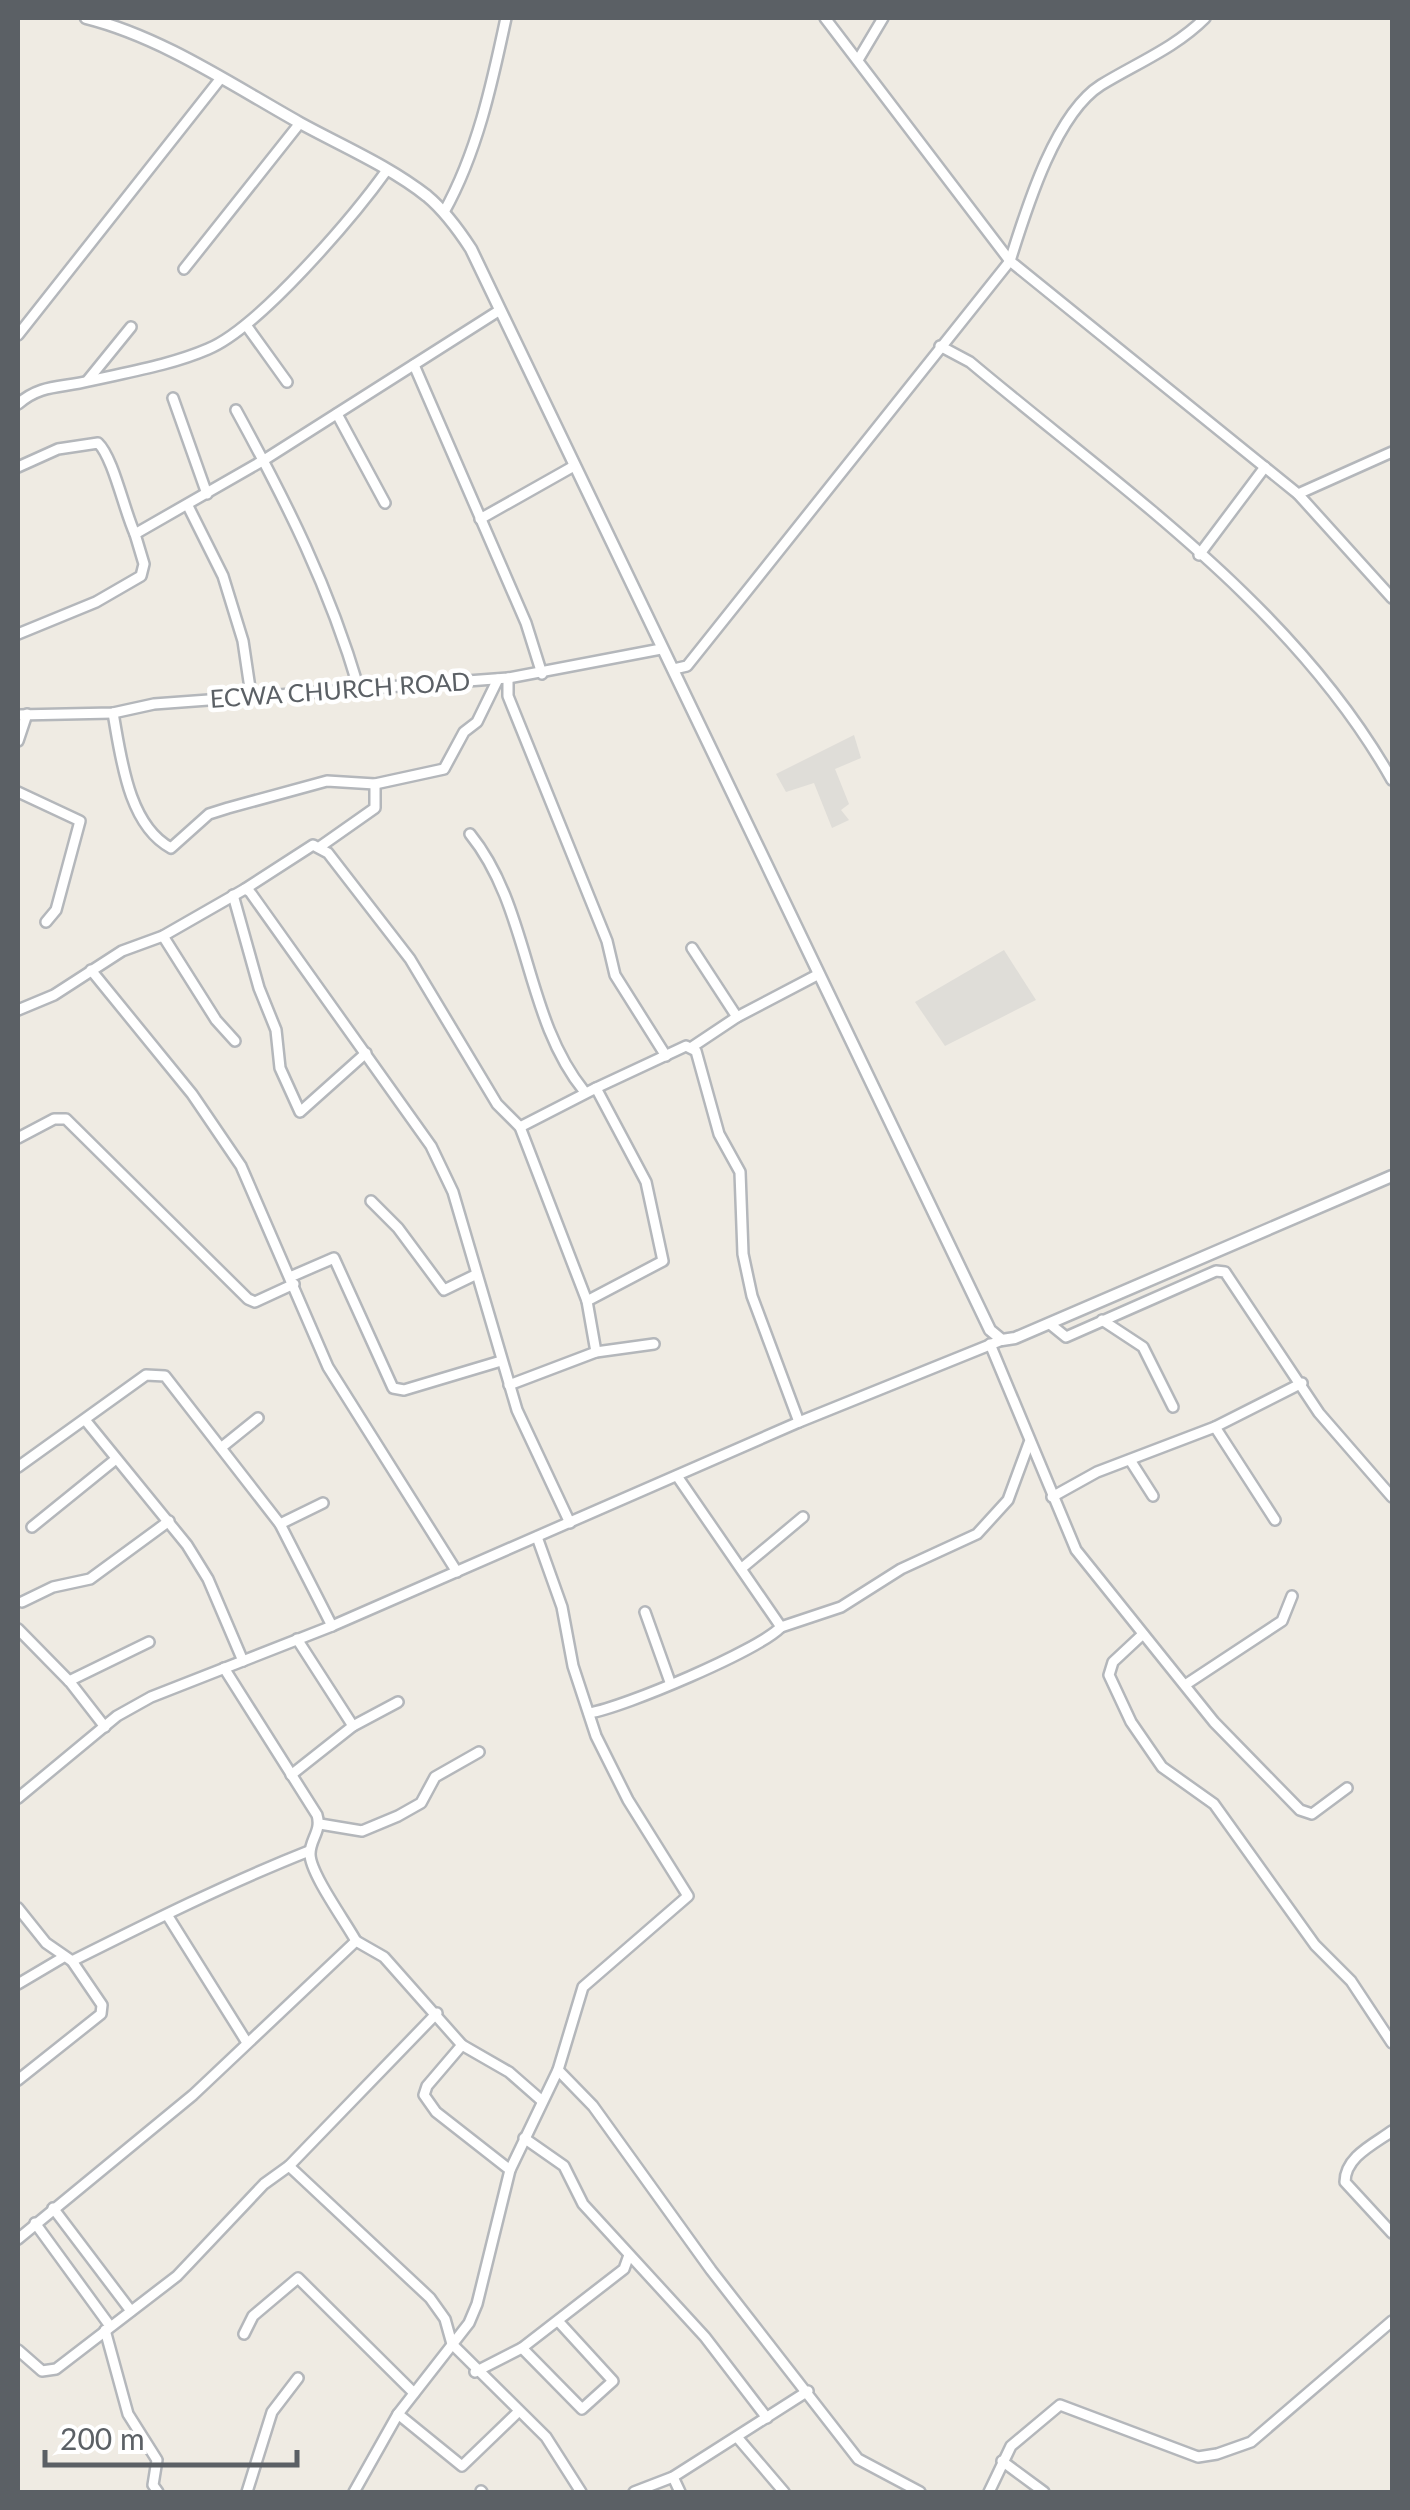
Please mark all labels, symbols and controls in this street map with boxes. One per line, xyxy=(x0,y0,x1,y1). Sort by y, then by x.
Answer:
street label: ECWA CHURCH ROAD xyxy=(209,665,471,713)
scale bar xyxy=(45,2405,298,2467)
text: 200 m xyxy=(60,2420,145,2456)

